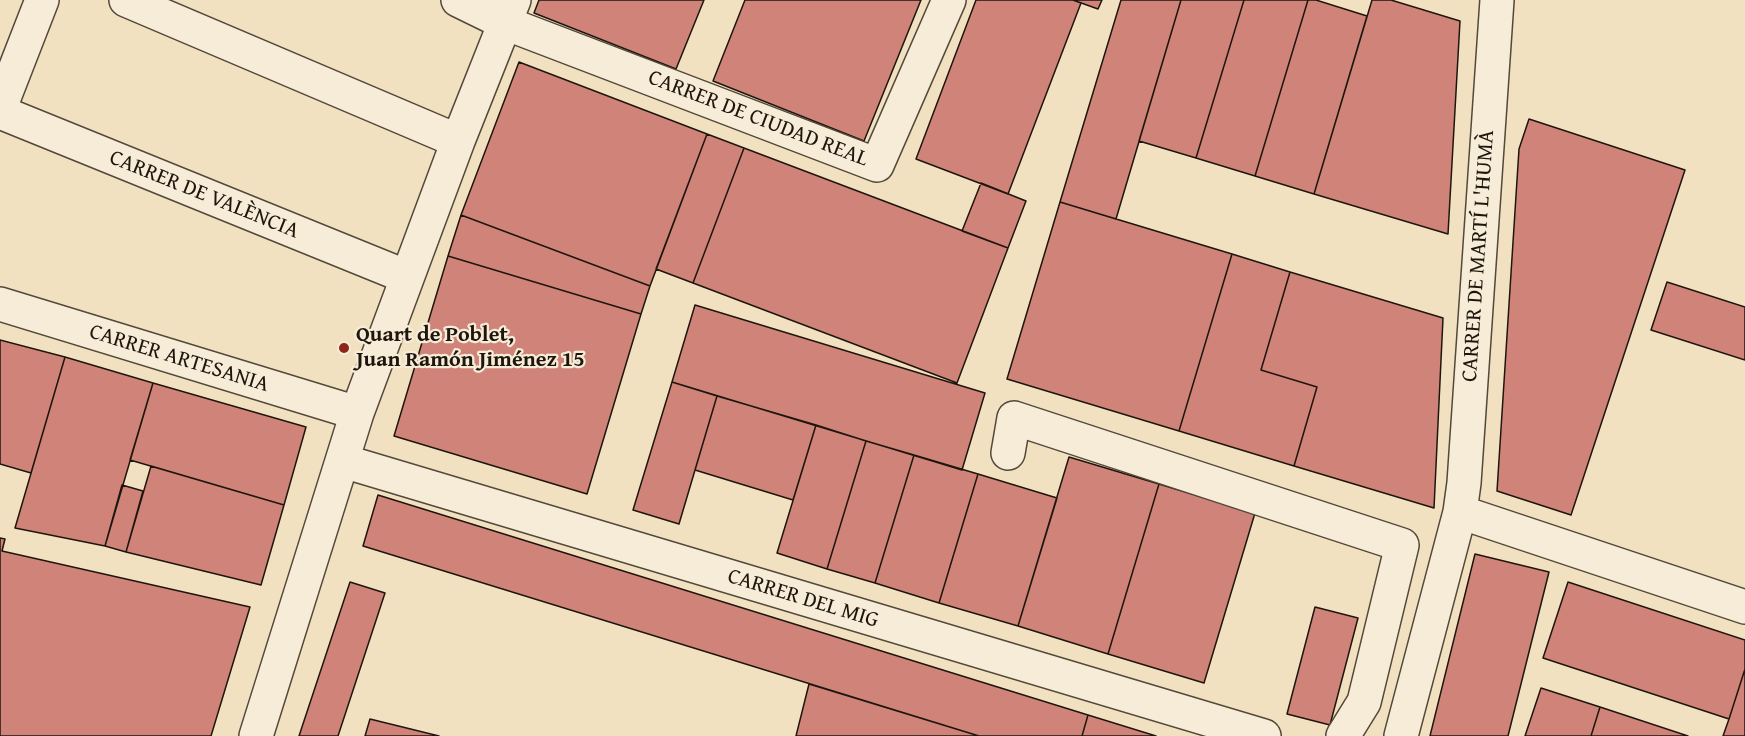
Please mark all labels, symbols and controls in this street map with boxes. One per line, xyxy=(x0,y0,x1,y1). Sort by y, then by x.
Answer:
street label: CARRER DE CIUDAD REAL xyxy=(644,65,872,173)
street label: CARRER DE MARTÍ L'HUMÀ xyxy=(1457,129,1501,383)
street label: CARRER DE VALÈNCIA xyxy=(105,145,303,245)
street label: CARRER ARTESANIA xyxy=(86,319,272,399)
place label: Quart de Poblet, Juan Ramón Jiménez 15 xyxy=(356,322,585,374)
marker: Quart de Poblet, Juan Ramón Jiménez 15 xyxy=(337,341,351,355)
street label: CARRER DEL MIG xyxy=(724,564,882,634)

